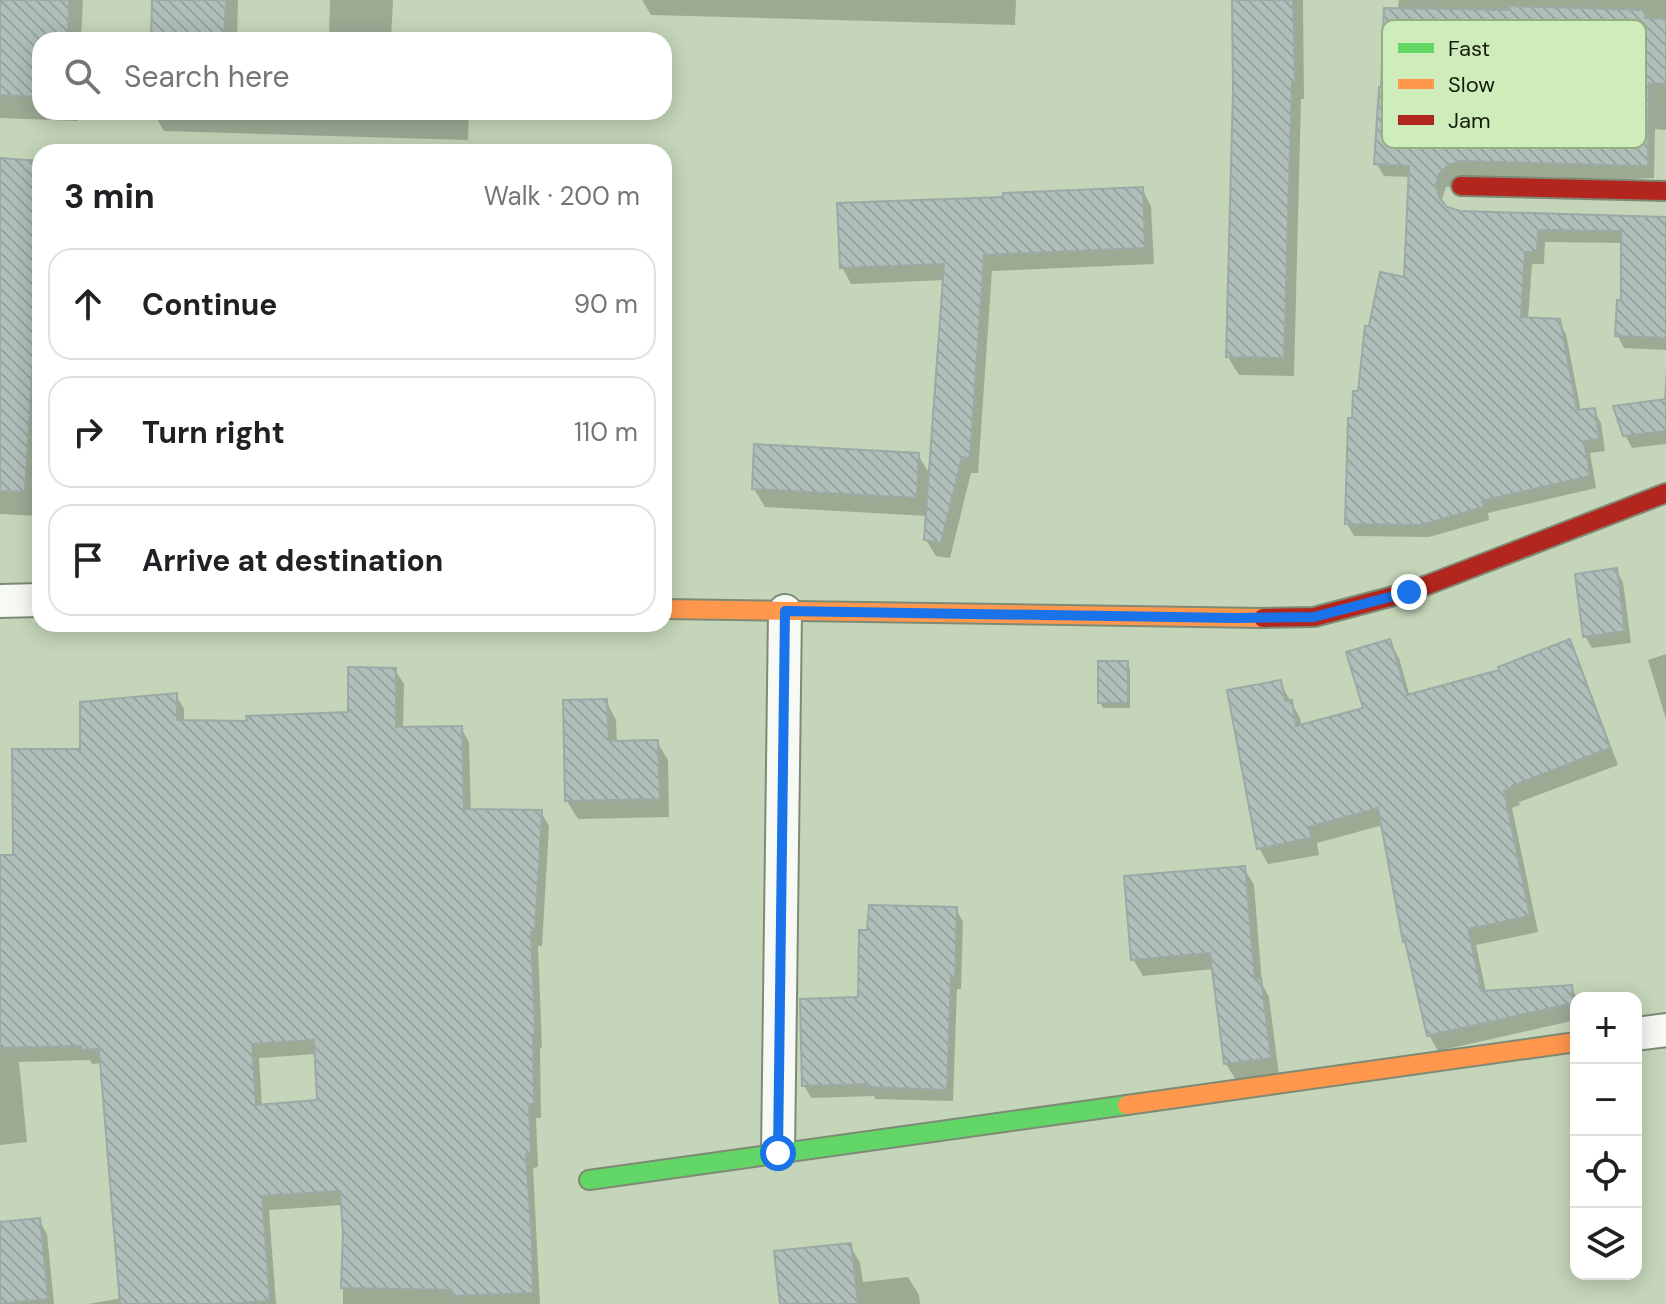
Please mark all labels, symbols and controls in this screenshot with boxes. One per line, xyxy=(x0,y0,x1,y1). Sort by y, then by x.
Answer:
legend xyxy=(1382,20,1646,148)
search box xyxy=(32,32,672,120)
text: Fast xyxy=(1448,34,1490,63)
icon: search xyxy=(60,54,104,98)
text: Search here xyxy=(124,57,290,96)
text: Slow xyxy=(1448,70,1495,99)
text: Jam xyxy=(1448,106,1491,135)
text: 3 min xyxy=(64,174,155,219)
text: Walk · 200 m xyxy=(484,179,640,213)
icon: ahead xyxy=(66,282,110,326)
text: Continue xyxy=(142,285,277,324)
text: 90 m xyxy=(574,287,638,321)
icon: right xyxy=(66,410,110,454)
text: Turn right xyxy=(142,413,285,452)
text: 110 m xyxy=(574,415,638,449)
icon: arrive xyxy=(66,538,110,582)
text: Arrive at destination xyxy=(142,541,443,580)
route end xyxy=(1391,574,1427,610)
map controls xyxy=(1570,992,1642,1280)
button: + xyxy=(1570,992,1642,1064)
button: − xyxy=(1570,1064,1642,1136)
route start xyxy=(760,1135,796,1171)
button: locate xyxy=(1570,1136,1642,1208)
button: layers xyxy=(1570,1208,1642,1280)

